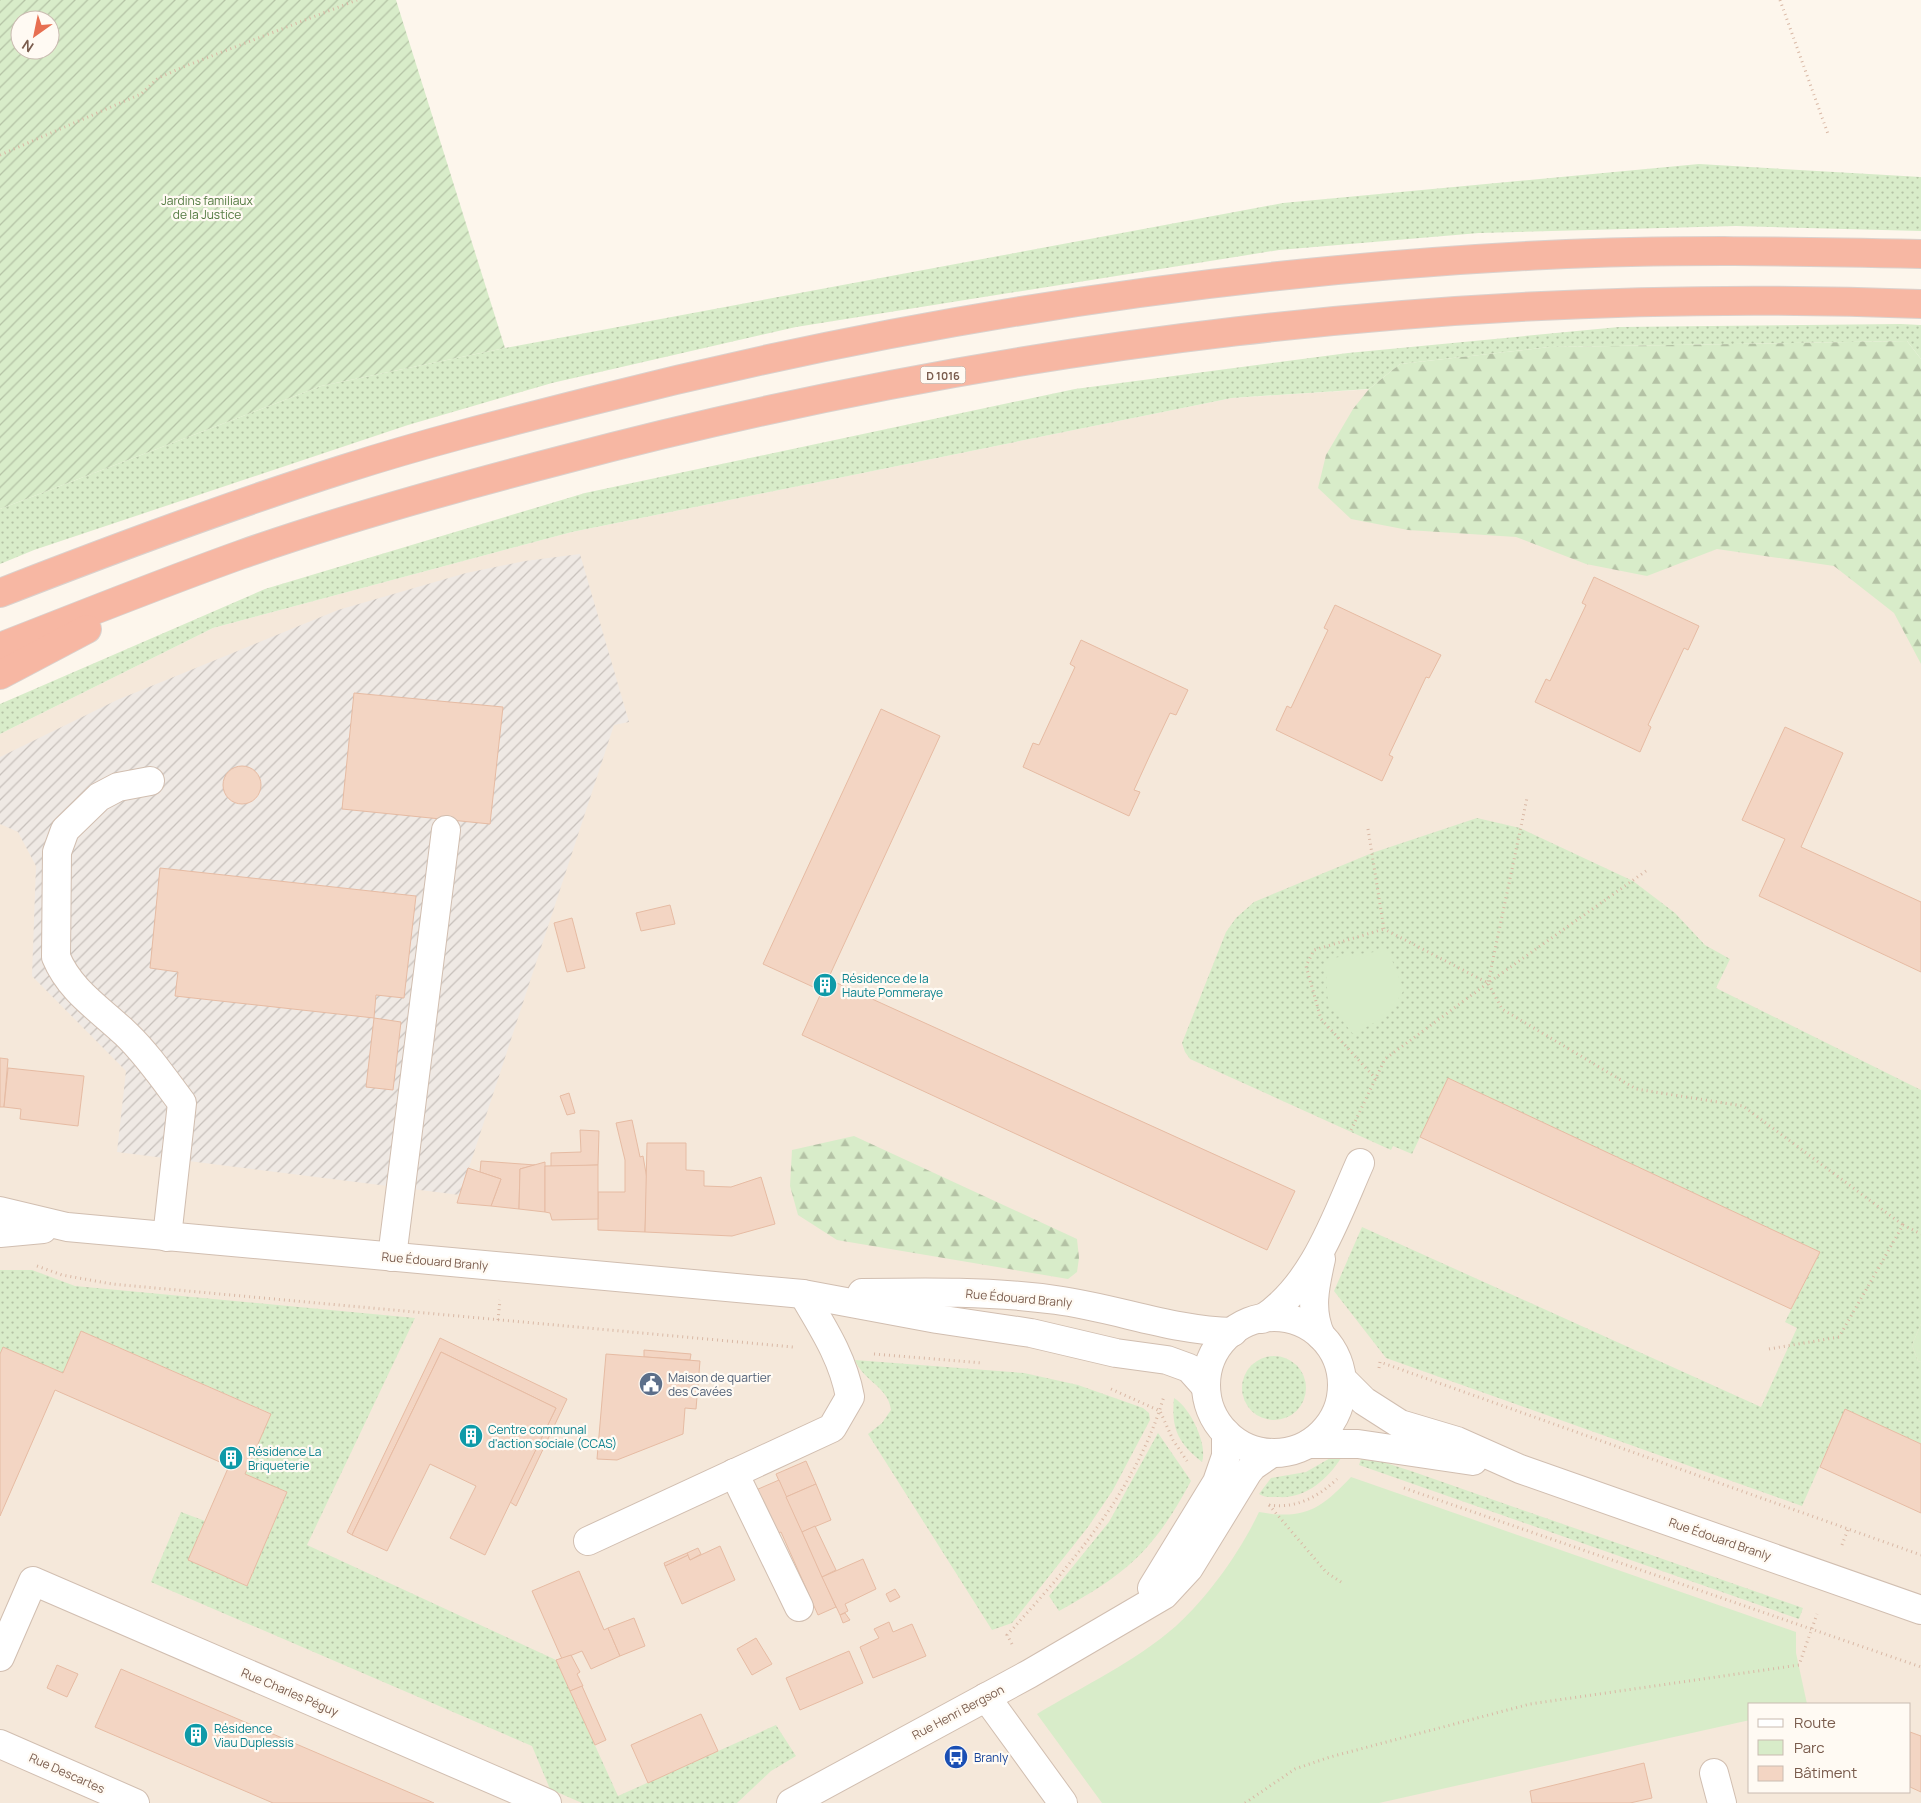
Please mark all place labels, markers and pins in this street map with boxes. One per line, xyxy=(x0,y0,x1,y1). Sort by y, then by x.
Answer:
place label: Résidence de la Haute Pommeraye xyxy=(842,970,943,1001)
building icon: Résidence de la Haute Pommeraye xyxy=(812,972,838,998)
place label: Maison de quartier des Cavées xyxy=(668,1369,772,1400)
public building icon: Maison de quartier des Cavées xyxy=(638,1371,664,1397)
place label: Centre communal d'action sociale (CCAS) xyxy=(488,1421,617,1452)
building icon: Centre communal d'action sociale (CCAS) xyxy=(458,1423,484,1449)
place label: Résidence La Briqueterie xyxy=(248,1443,321,1474)
building icon: Résidence La Briqueterie xyxy=(218,1445,244,1471)
place label: Résidence Viau Duplessis xyxy=(214,1720,294,1751)
building icon: Résidence Viau Duplessis xyxy=(183,1722,209,1748)
bus stop icon: Branly xyxy=(943,1744,969,1770)
place label: Branly xyxy=(974,1749,1009,1766)

